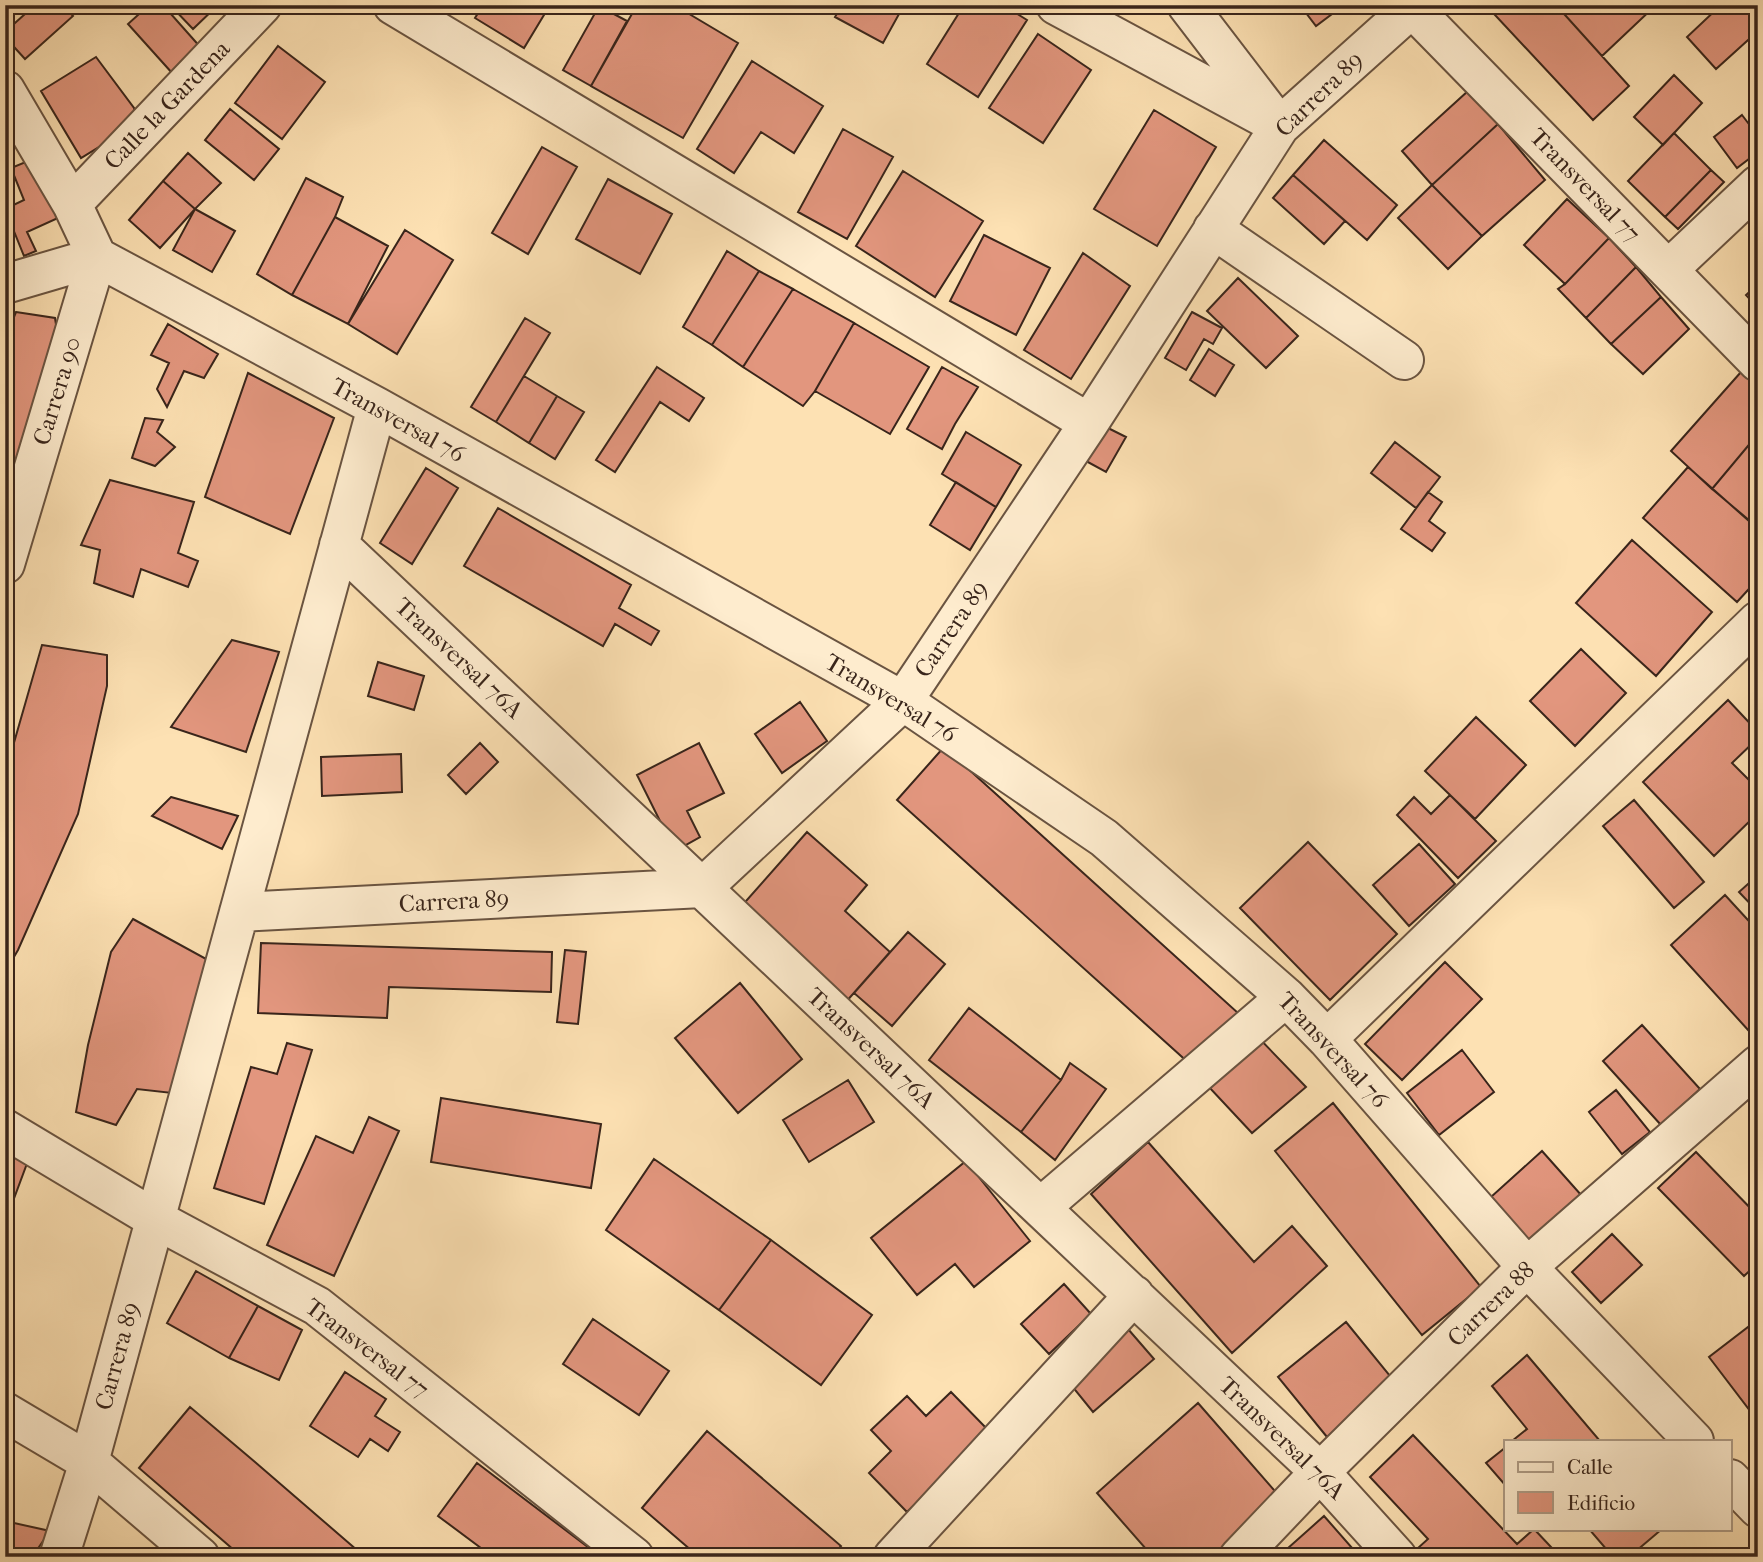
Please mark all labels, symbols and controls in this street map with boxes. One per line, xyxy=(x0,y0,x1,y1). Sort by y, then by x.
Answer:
street label: Calle la Gardena xyxy=(98,34,236,175)
street label: Carrera 89 xyxy=(1270,46,1368,142)
street label: Transversal 77 xyxy=(1524,122,1646,248)
street label: Carrera 90 xyxy=(27,334,87,448)
street label: Transversal 76 xyxy=(326,372,471,469)
street label: Carrera 89 xyxy=(908,575,994,683)
street label: Transversal 76A xyxy=(389,592,529,725)
street label: Transversal 76 xyxy=(820,648,963,749)
street label: Carrera 89 xyxy=(398,884,510,918)
street label: Transversal 76A xyxy=(801,982,941,1115)
street label: Transversal 76 xyxy=(1272,986,1395,1115)
street label: Carrera 88 xyxy=(1442,1256,1540,1352)
street label: Transversal 77 xyxy=(300,1293,434,1403)
street label: Carrera 89 xyxy=(89,1299,145,1413)
street label: Transversal 76A xyxy=(1213,1371,1351,1505)
legend xyxy=(1504,1440,1732,1530)
text: Calle xyxy=(1567,1455,1613,1479)
text: Edificio xyxy=(1567,1491,1635,1515)

